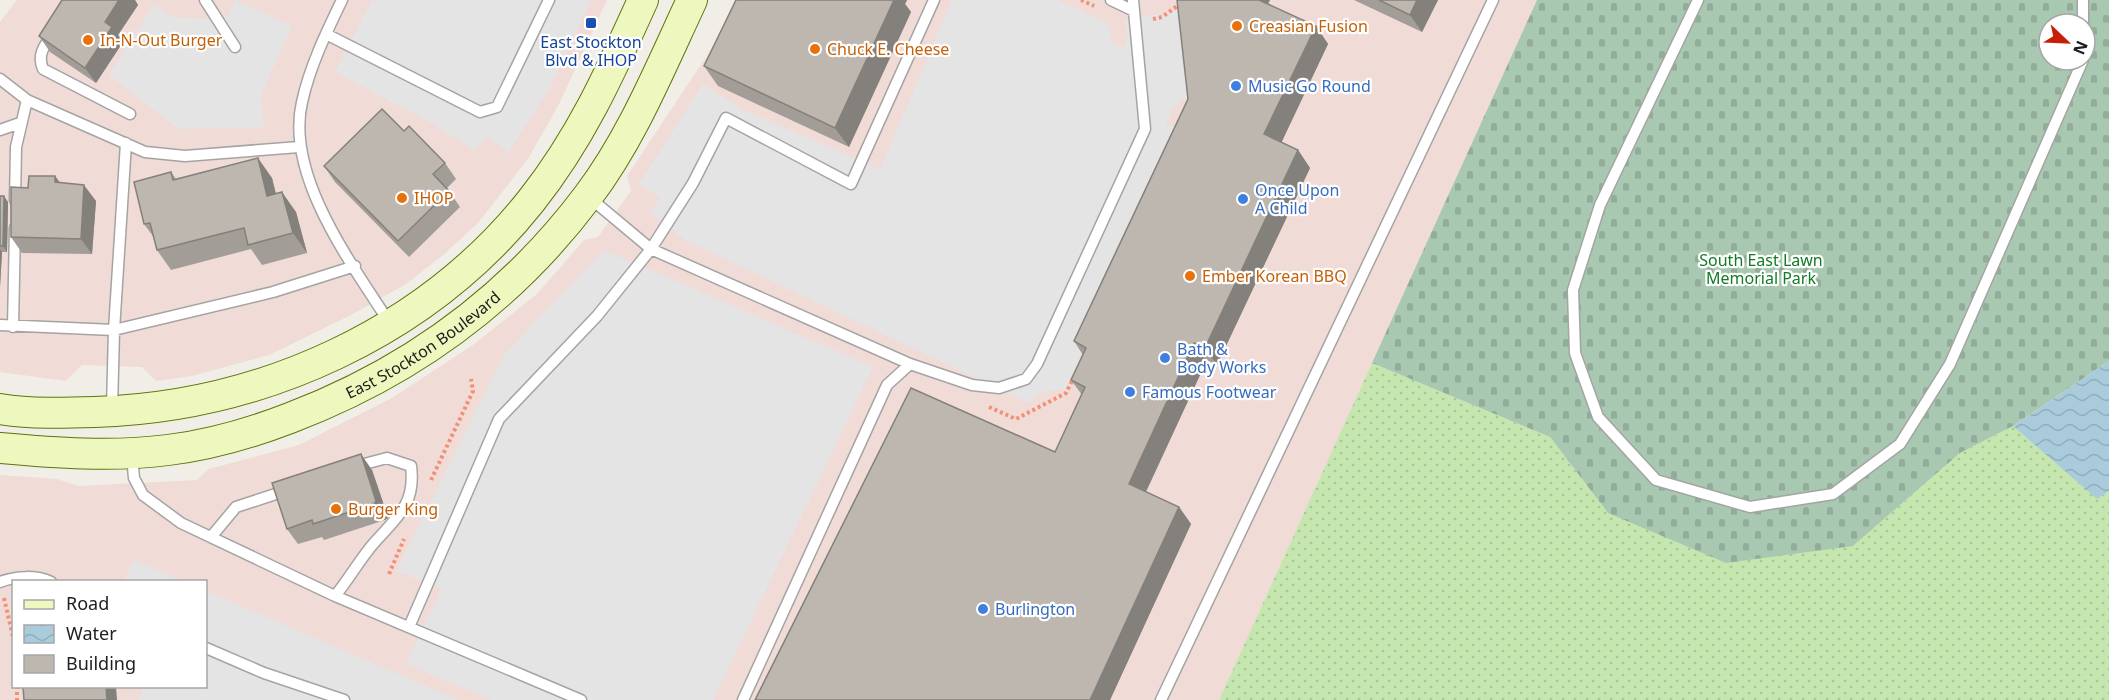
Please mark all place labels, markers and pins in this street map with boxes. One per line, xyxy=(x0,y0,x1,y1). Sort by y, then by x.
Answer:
place label: Creasian Fusion xyxy=(1249,15,1368,37)
marker: East Stockton Blvd & IHOP xyxy=(584,16,598,30)
marker: Creasian Fusion xyxy=(1230,19,1244,33)
place label: In-N-Out Burger xyxy=(100,29,223,51)
place label: East Stockton Blvd & IHOP xyxy=(540,31,642,71)
marker: In-N-Out Burger xyxy=(81,33,95,47)
place label: Chuck E. Cheese xyxy=(827,38,949,60)
marker: Chuck E. Cheese xyxy=(808,42,822,56)
place label: Music Go Round xyxy=(1248,75,1371,97)
marker: Music Go Round xyxy=(1229,79,1243,93)
place label: Once Upon A Child xyxy=(1255,179,1339,219)
place label: IHOP xyxy=(414,187,453,209)
marker: IHOP xyxy=(395,191,409,205)
marker: Once Upon A Child xyxy=(1236,192,1250,206)
place label: Ember Korean BBQ xyxy=(1202,265,1347,287)
marker: Ember Korean BBQ xyxy=(1183,269,1197,283)
place label: Bath & Body Works xyxy=(1177,338,1266,378)
marker: Bath & Body Works xyxy=(1158,351,1172,365)
place label: Famous Footwear xyxy=(1142,381,1277,403)
marker: Famous Footwear xyxy=(1123,385,1137,399)
place label: Burger King xyxy=(348,498,438,520)
marker: Burger King xyxy=(329,502,343,516)
place label: Burlington xyxy=(995,598,1075,620)
marker: Burlington xyxy=(976,602,990,616)

